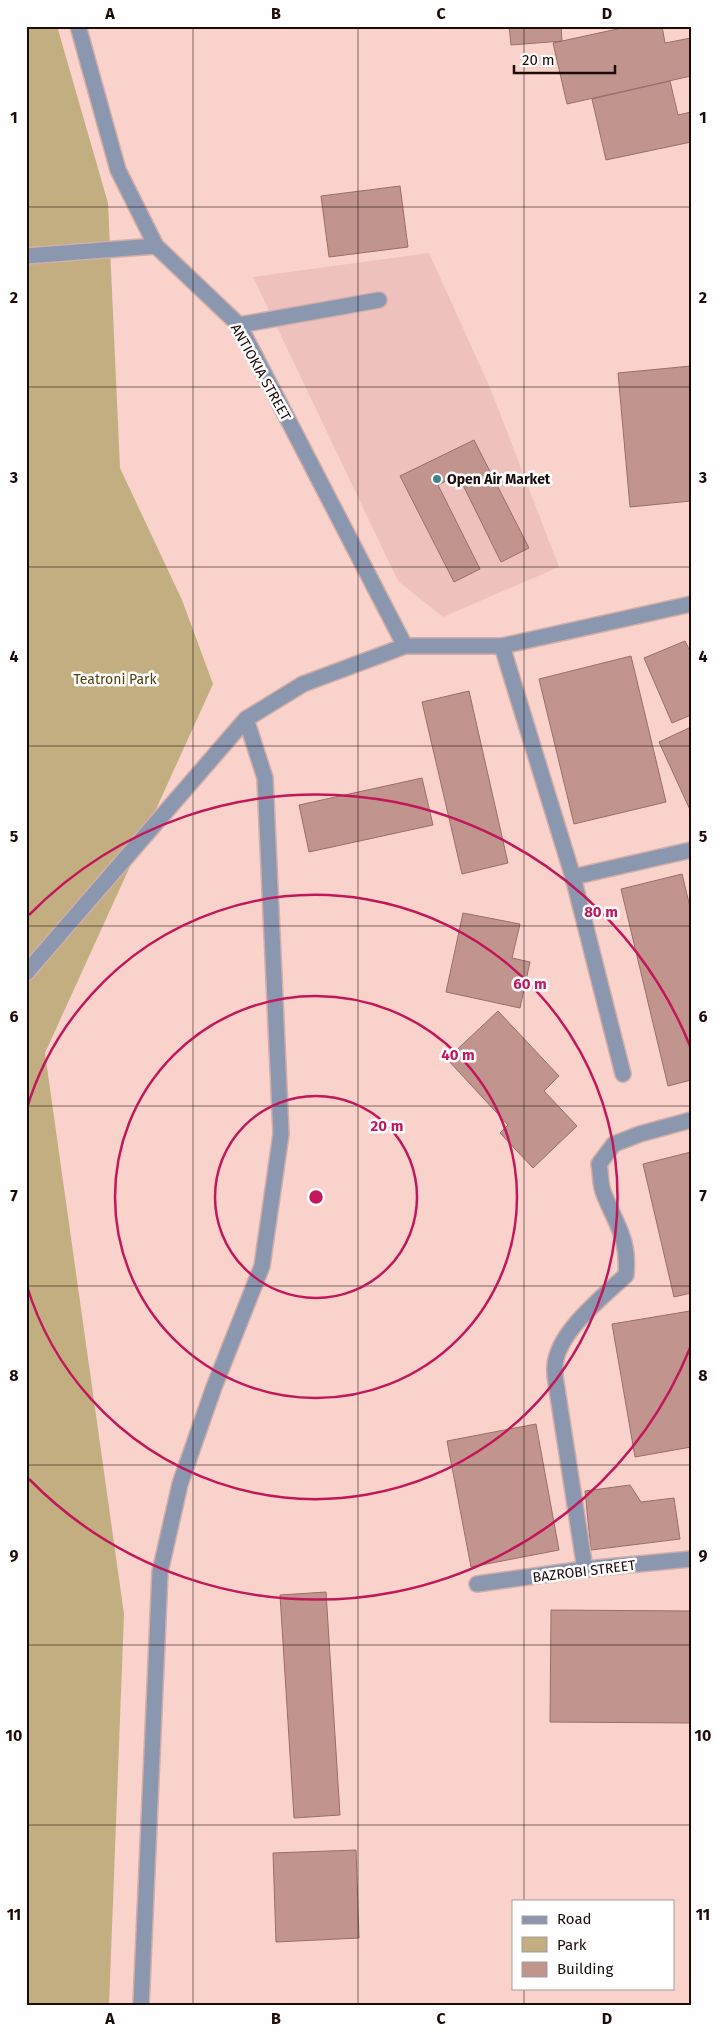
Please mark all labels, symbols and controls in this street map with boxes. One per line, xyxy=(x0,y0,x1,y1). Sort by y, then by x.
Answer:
text: A xyxy=(104,4,115,23)
text: B xyxy=(271,4,281,23)
text: C xyxy=(436,4,446,23)
text: D xyxy=(602,4,612,23)
scale bar xyxy=(514,42,616,74)
text: 20 m xyxy=(522,51,555,69)
text: 1 xyxy=(10,108,18,127)
text: 1 xyxy=(699,108,707,127)
text: 2 xyxy=(10,288,18,307)
text: 2 xyxy=(699,288,707,307)
street label: ANTIOKIA STREET xyxy=(227,321,295,424)
text: 3 xyxy=(9,468,18,487)
text: 3 xyxy=(698,468,707,487)
place label: Open Air Market xyxy=(447,471,551,488)
marker: Open Air Market xyxy=(431,473,443,485)
text: 4 xyxy=(9,647,19,666)
text: 4 xyxy=(698,647,708,666)
park label: Teatroni Park xyxy=(73,671,157,688)
text: 5 xyxy=(10,827,19,846)
text: 5 xyxy=(699,827,708,846)
text: 80 m xyxy=(584,903,618,921)
text: 60 m xyxy=(513,975,547,993)
text: 6 xyxy=(9,1007,19,1026)
text: 6 xyxy=(698,1007,708,1026)
text: 40 m xyxy=(441,1046,475,1064)
text: 20 m xyxy=(371,1117,403,1135)
text: 7 xyxy=(10,1186,18,1205)
text: 7 xyxy=(699,1186,707,1205)
centre of rings xyxy=(307,1188,325,1206)
text: 8 xyxy=(9,1366,19,1385)
text: 8 xyxy=(698,1366,708,1385)
text: 9 xyxy=(10,1546,19,1565)
text: 9 xyxy=(699,1546,708,1565)
street label: BAZROBI STREET xyxy=(532,1557,637,1586)
text: 10 xyxy=(6,1726,22,1745)
text: 10 xyxy=(695,1726,711,1745)
legend xyxy=(512,1900,674,1990)
text: 11 xyxy=(7,1905,21,1924)
text: 11 xyxy=(696,1905,710,1924)
text: Road xyxy=(557,1910,592,1928)
text: Park xyxy=(557,1936,587,1954)
text: Building xyxy=(557,1960,613,1978)
text: A xyxy=(104,2009,115,2028)
text: B xyxy=(271,2009,281,2028)
text: C xyxy=(436,2009,446,2028)
text: D xyxy=(602,2009,612,2028)

